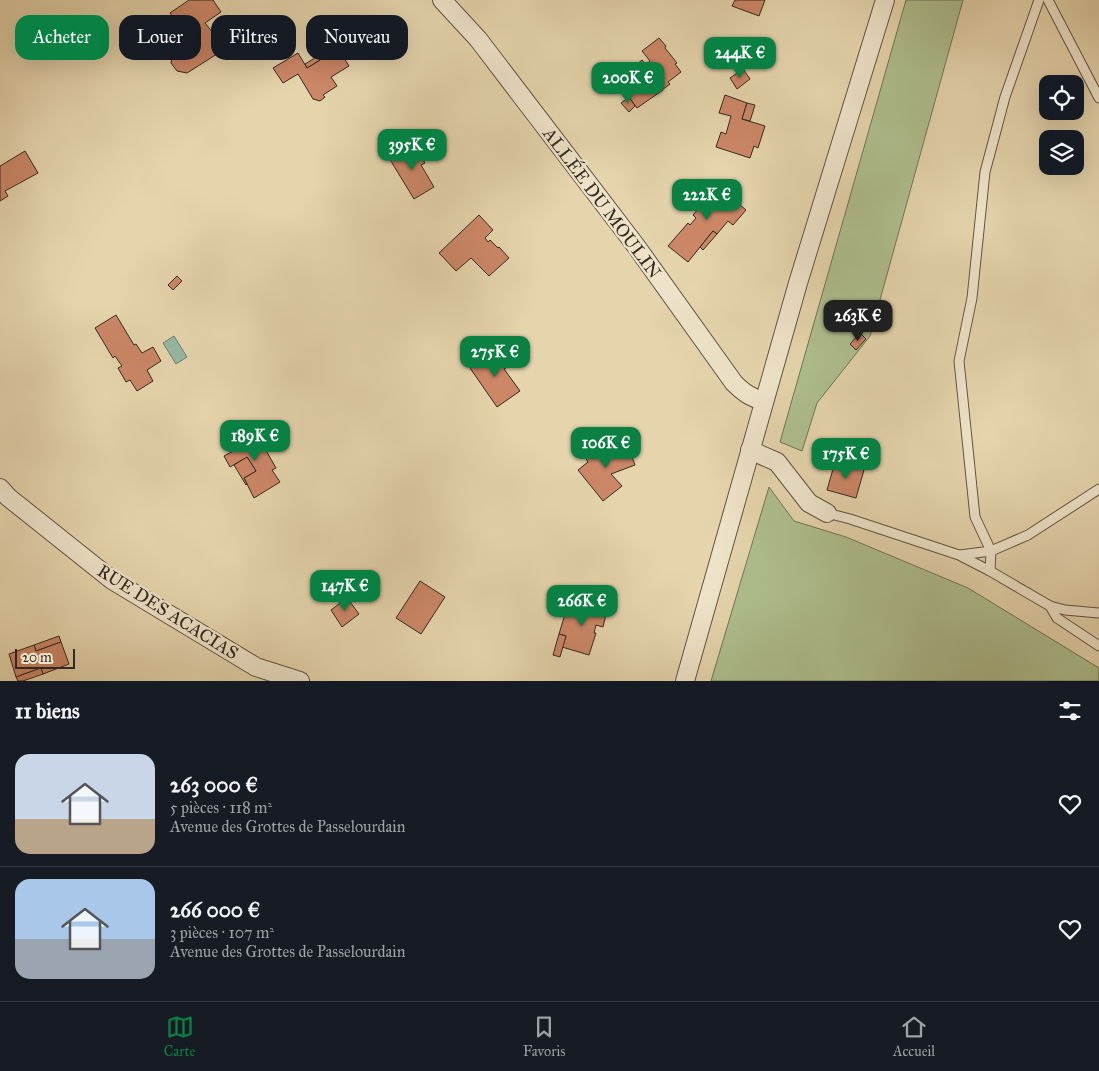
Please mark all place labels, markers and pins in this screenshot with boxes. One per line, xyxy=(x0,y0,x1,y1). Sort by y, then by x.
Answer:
pin: 244K € xyxy=(699,36,781,79)
pin: 200K € xyxy=(587,62,669,104)
pin: 395K € xyxy=(371,128,453,171)
pin: 222K € xyxy=(666,178,748,221)
pin: 263K € xyxy=(817,300,899,342)
pin: 275K € xyxy=(454,336,536,378)
pin: 189K € xyxy=(214,420,296,462)
pin: 106K € xyxy=(565,426,647,469)
pin: 175K € xyxy=(805,438,887,480)
pin: 147K € xyxy=(304,570,386,612)
pin: 266K € xyxy=(541,584,623,627)

